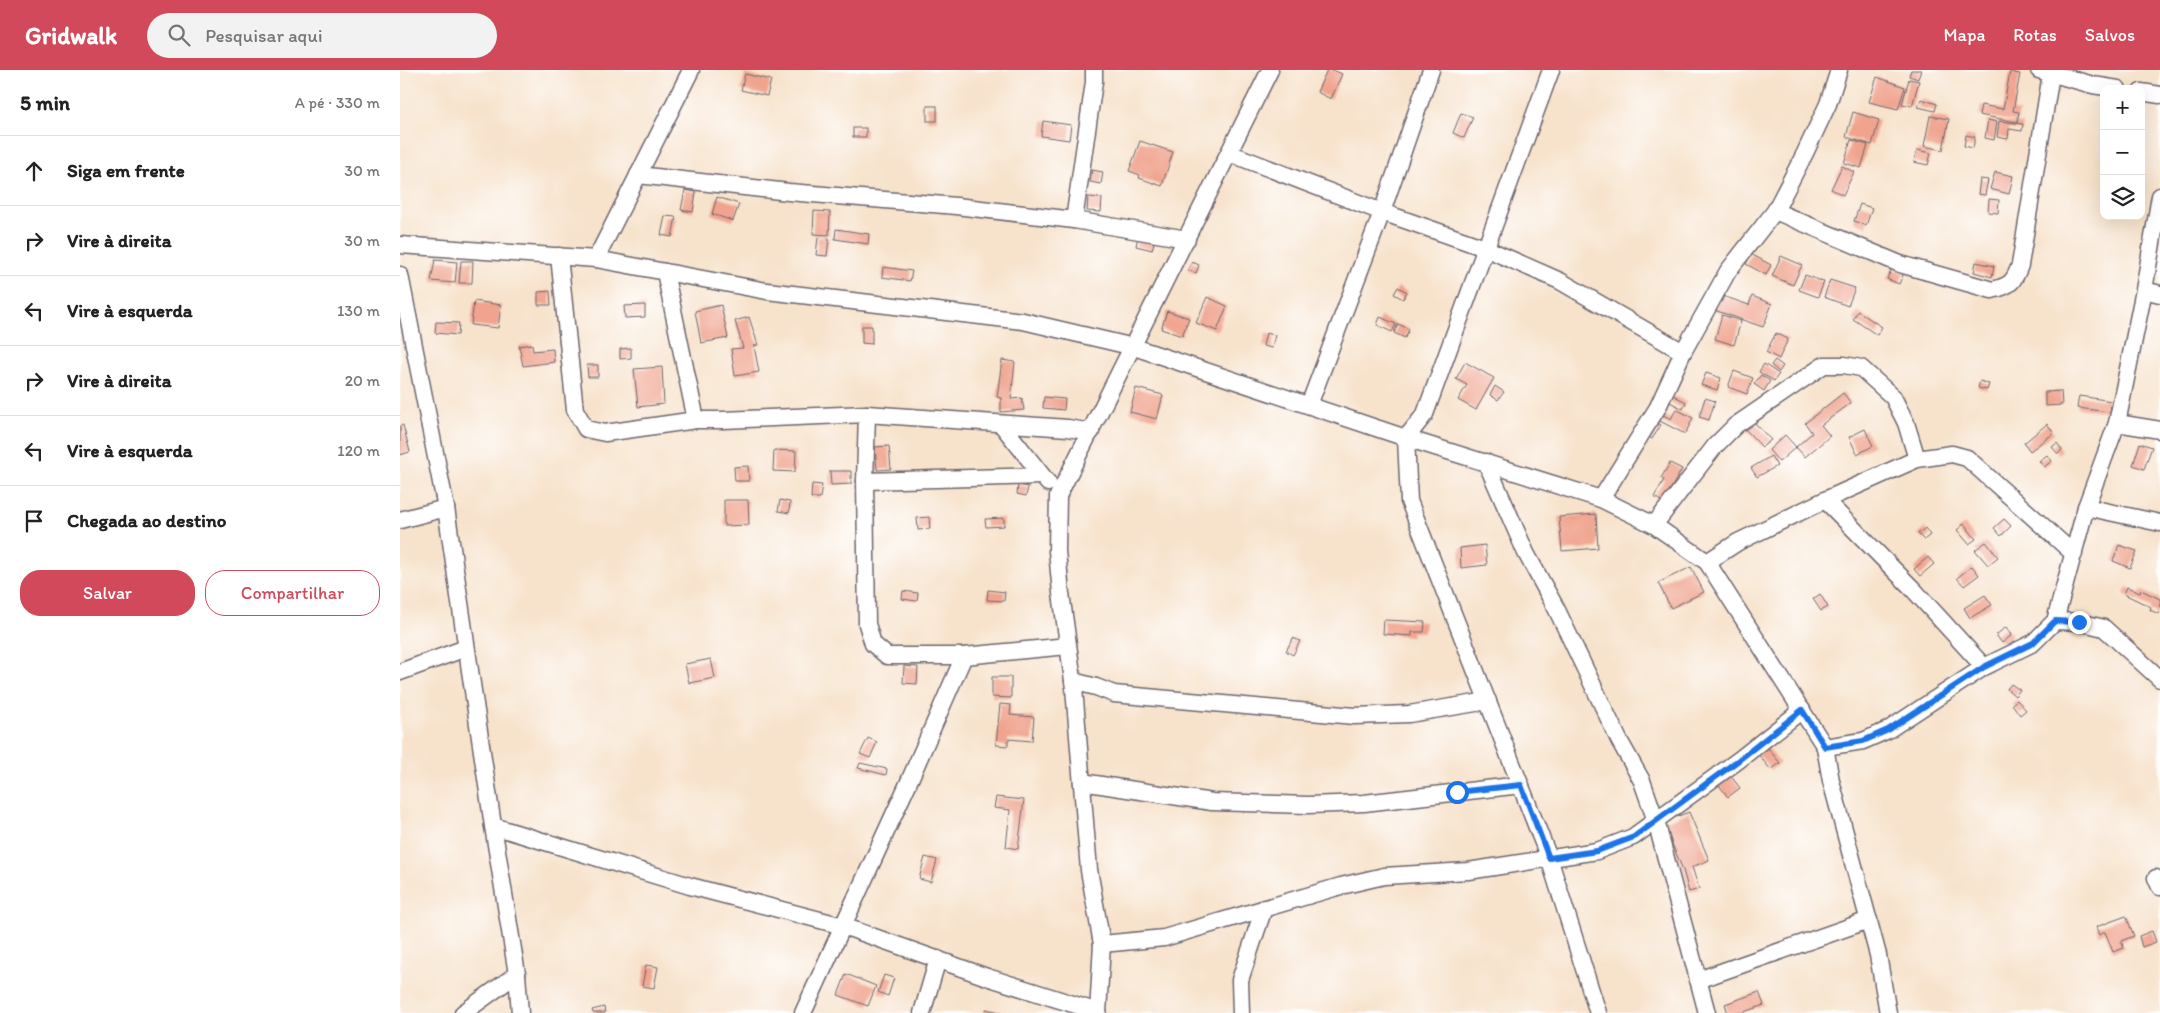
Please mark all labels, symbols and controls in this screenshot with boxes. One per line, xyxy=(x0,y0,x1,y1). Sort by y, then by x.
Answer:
search box xyxy=(147,13,497,58)
text: Gridwalk xyxy=(25,21,117,50)
icon: search xyxy=(165,21,193,49)
text: Pesquisar aqui xyxy=(205,24,323,47)
text: Mapa xyxy=(1943,24,1985,46)
text: Rotas xyxy=(2013,24,2057,46)
text: Salvos xyxy=(2085,24,2135,46)
map controls xyxy=(2100,85,2145,220)
button: + xyxy=(2100,85,2145,130)
text: 5 min xyxy=(20,90,70,115)
text: A pé · 330 m xyxy=(295,93,380,112)
button: − xyxy=(2100,130,2145,175)
icon: ahead xyxy=(20,157,48,185)
text: Siga em frente xyxy=(67,159,185,182)
text: 30 m xyxy=(344,161,380,180)
button: layers xyxy=(2100,175,2145,220)
icon: right xyxy=(20,227,48,255)
text: Vire à direita xyxy=(67,229,172,252)
text: 30 m xyxy=(344,231,380,250)
icon: left xyxy=(20,297,48,325)
text: Vire à esquerda xyxy=(67,299,193,322)
text: 130 m xyxy=(337,301,380,320)
icon: right xyxy=(20,367,48,395)
text: Vire à direita xyxy=(67,369,172,392)
text: 20 m xyxy=(345,371,380,390)
icon: left xyxy=(20,437,48,465)
text: Vire à esquerda xyxy=(67,439,193,462)
text: 120 m xyxy=(337,441,380,460)
icon: arrive xyxy=(20,507,48,535)
text: Chegada ao destino xyxy=(67,509,226,532)
button: Salvar xyxy=(20,570,195,616)
button: Compartilhar xyxy=(205,570,380,616)
route end xyxy=(2068,611,2091,634)
route start xyxy=(1446,781,1469,804)

